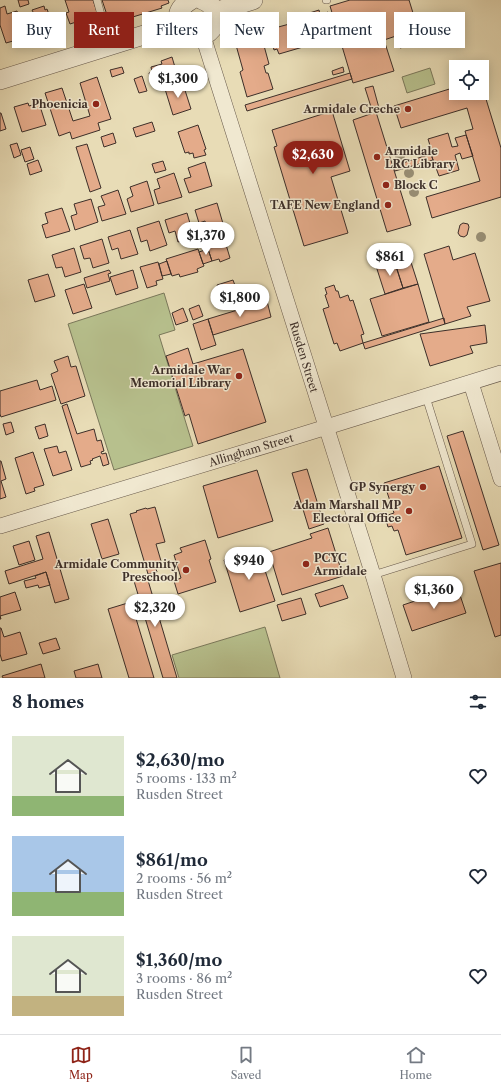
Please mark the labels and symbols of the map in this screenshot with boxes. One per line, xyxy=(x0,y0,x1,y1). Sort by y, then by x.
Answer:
pin: $1,300 xyxy=(145,65,211,99)
place label: Phoenicia xyxy=(32,97,89,111)
marker: Phoenicia xyxy=(91,99,101,109)
place label: Armidale Creche xyxy=(302,102,400,116)
marker: Armidale Creche xyxy=(403,104,413,114)
pin: $2,630 xyxy=(280,141,346,175)
place label: Armidale LRC Library xyxy=(384,144,455,171)
marker: Armidale LRC Library xyxy=(372,152,382,162)
place label: Block C xyxy=(394,178,438,192)
marker: Block C xyxy=(381,180,391,190)
place label: TAFE New England xyxy=(270,198,381,212)
marker: TAFE New England xyxy=(383,200,393,210)
pin: $1,370 xyxy=(173,222,239,256)
pin: $861 xyxy=(366,243,414,277)
pin: $1,800 xyxy=(207,284,273,318)
street label: Rusden Street xyxy=(287,320,321,394)
place label: Armidale War Memorial Library xyxy=(130,363,232,390)
marker: Armidale War Memorial Library xyxy=(234,371,244,381)
street label: Allingham Street xyxy=(206,430,295,470)
place label: GP Synergy xyxy=(349,480,415,494)
marker: GP Synergy xyxy=(418,482,428,492)
place label: Adam Marshall MP Electoral Office xyxy=(292,498,401,525)
marker: Adam Marshall MP Electoral Office xyxy=(404,506,414,516)
pin: $940 xyxy=(225,547,273,581)
place label: PCYC Armidale xyxy=(313,551,367,578)
place label: Armidale Community Preschool xyxy=(54,557,178,584)
marker: PCYC Armidale xyxy=(301,559,311,569)
marker: Armidale Community Preschool xyxy=(181,565,191,575)
pin: $1,360 xyxy=(401,576,467,610)
pin: $2,320 xyxy=(122,594,188,628)

